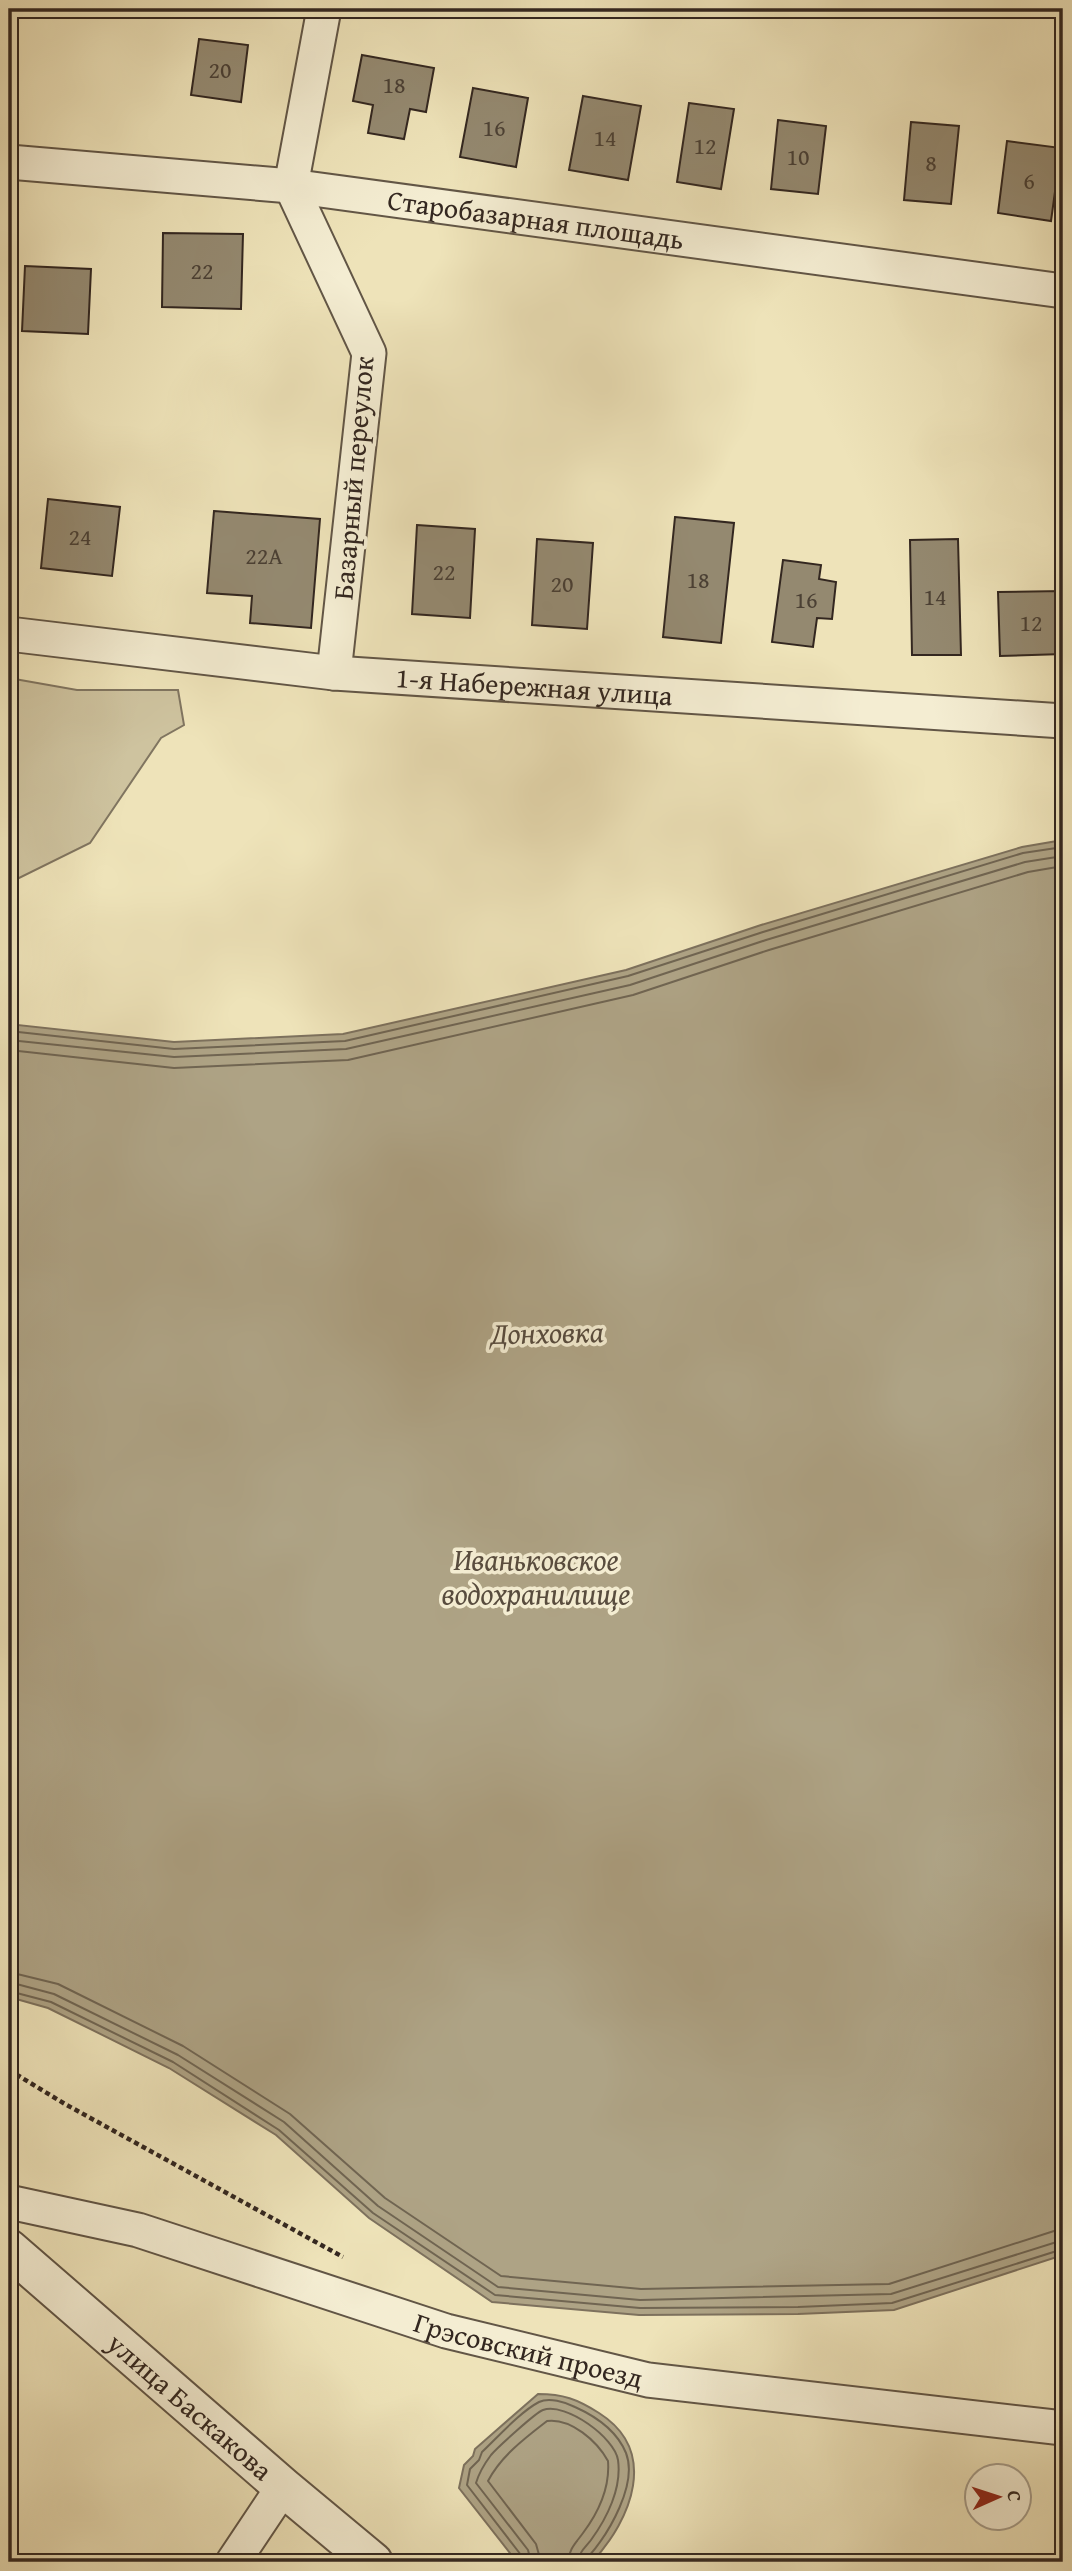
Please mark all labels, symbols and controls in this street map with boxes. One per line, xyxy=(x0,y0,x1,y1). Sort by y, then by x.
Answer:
house number: 20 xyxy=(208,52,232,87)
house number: 18 xyxy=(382,67,406,102)
house number: 16 xyxy=(482,110,506,145)
house number: 14 xyxy=(593,120,617,155)
house number: 12 xyxy=(693,128,717,163)
house number: 10 xyxy=(786,139,810,174)
house number: 8 xyxy=(925,145,937,180)
house number: 6 xyxy=(1023,163,1035,198)
street label: Старобазарная площадь xyxy=(385,178,687,259)
house number: 22 xyxy=(190,253,214,288)
street label: Базарный переулок xyxy=(321,354,384,601)
house number: 24 xyxy=(68,519,92,554)
house number: 22А xyxy=(245,538,283,573)
house number: 22 xyxy=(432,554,456,589)
house number: 18 xyxy=(686,562,710,597)
house number: 20 xyxy=(550,566,574,601)
house number: 14 xyxy=(923,579,947,614)
house number: 16 xyxy=(794,582,818,617)
house number: 12 xyxy=(1019,605,1043,640)
street label: 1-я Набережная улица xyxy=(395,656,675,715)
water label: Донховка xyxy=(488,1309,604,1355)
water label: Иваньковское водохранилище xyxy=(442,1537,630,1615)
street label: Грэсовский проезд xyxy=(409,2301,647,2398)
street label: улица Баскакова xyxy=(98,2322,283,2490)
north arrow xyxy=(964,2462,1034,2532)
text: С xyxy=(1001,2490,1029,2502)

